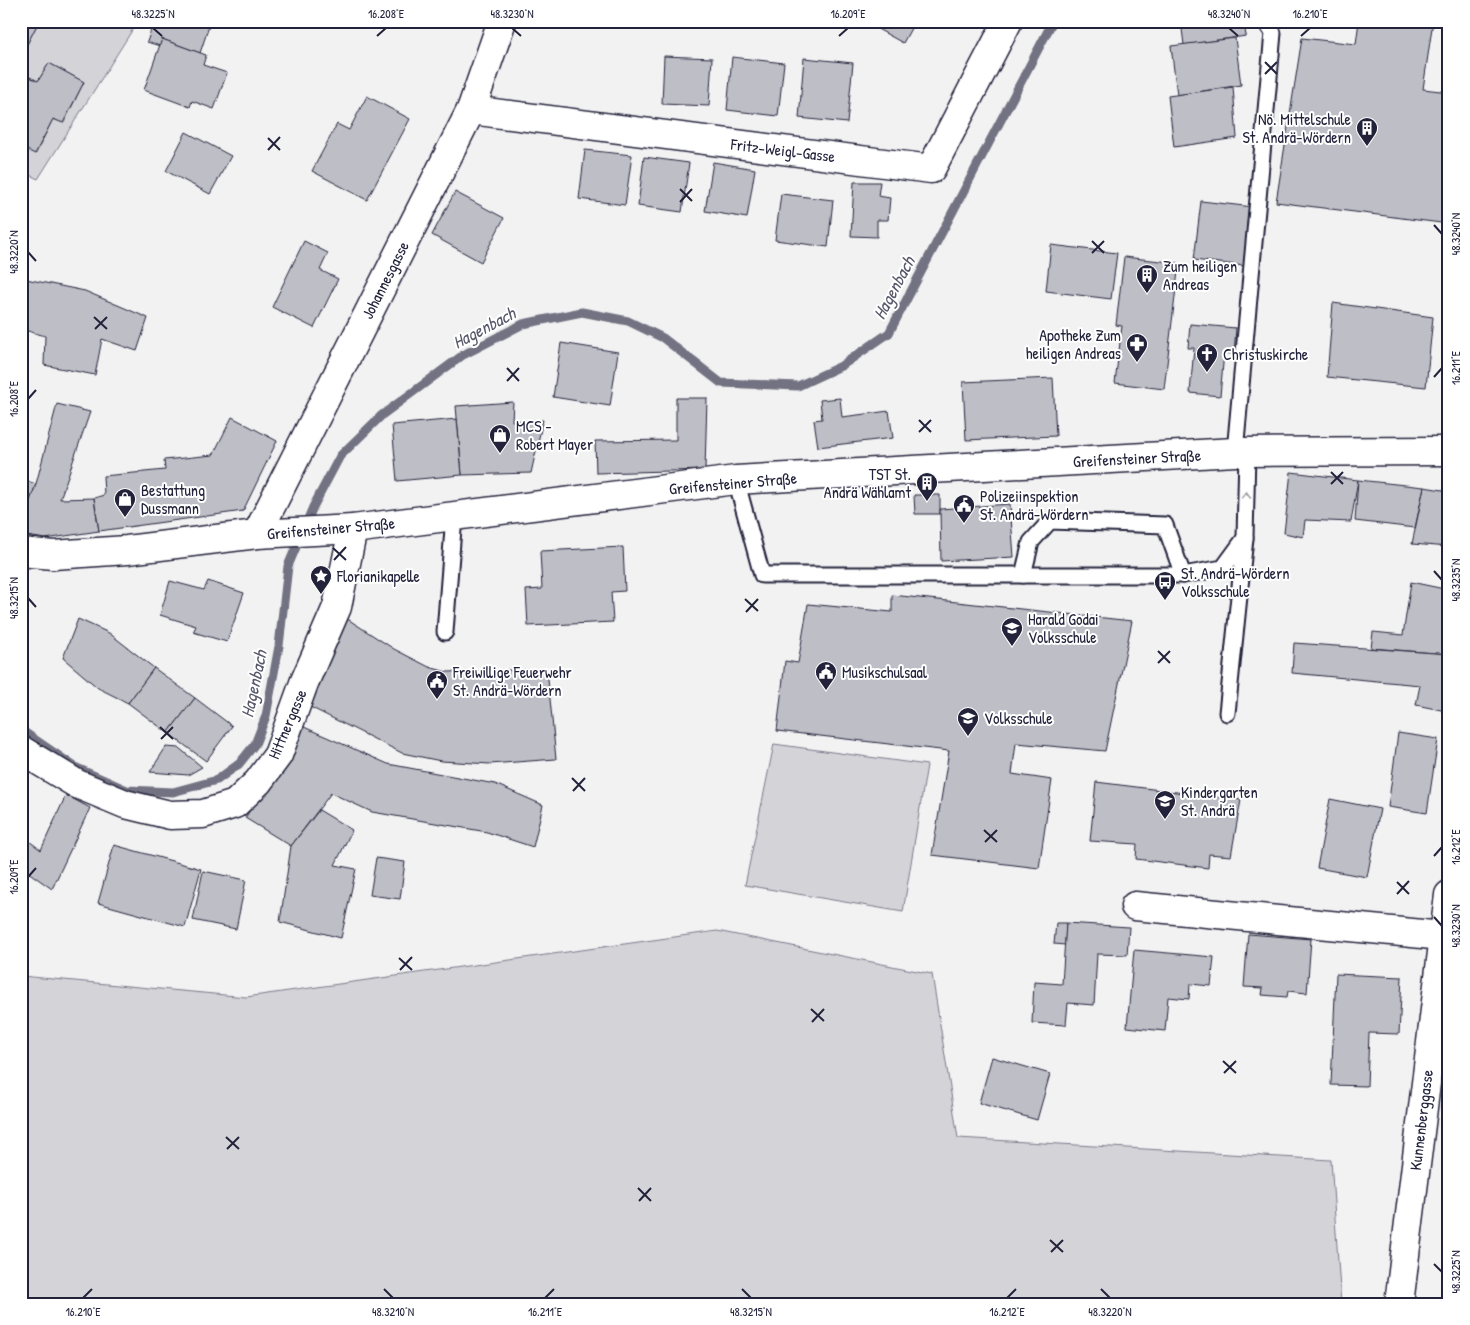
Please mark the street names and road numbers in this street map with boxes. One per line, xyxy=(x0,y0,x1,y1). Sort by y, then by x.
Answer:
street label: Fritz-Weigl-Gasse xyxy=(729,133,837,167)
street label: Johannesgasse xyxy=(356,237,414,323)
street label: Greifensteiner Straße xyxy=(1072,444,1202,472)
street label: Greifensteiner Straße xyxy=(668,466,798,500)
street label: Greifensteiner Straße xyxy=(266,511,396,545)
street label: Hittnergasse xyxy=(262,685,312,762)
street label: Kunnenberggasse xyxy=(1404,1068,1438,1172)

